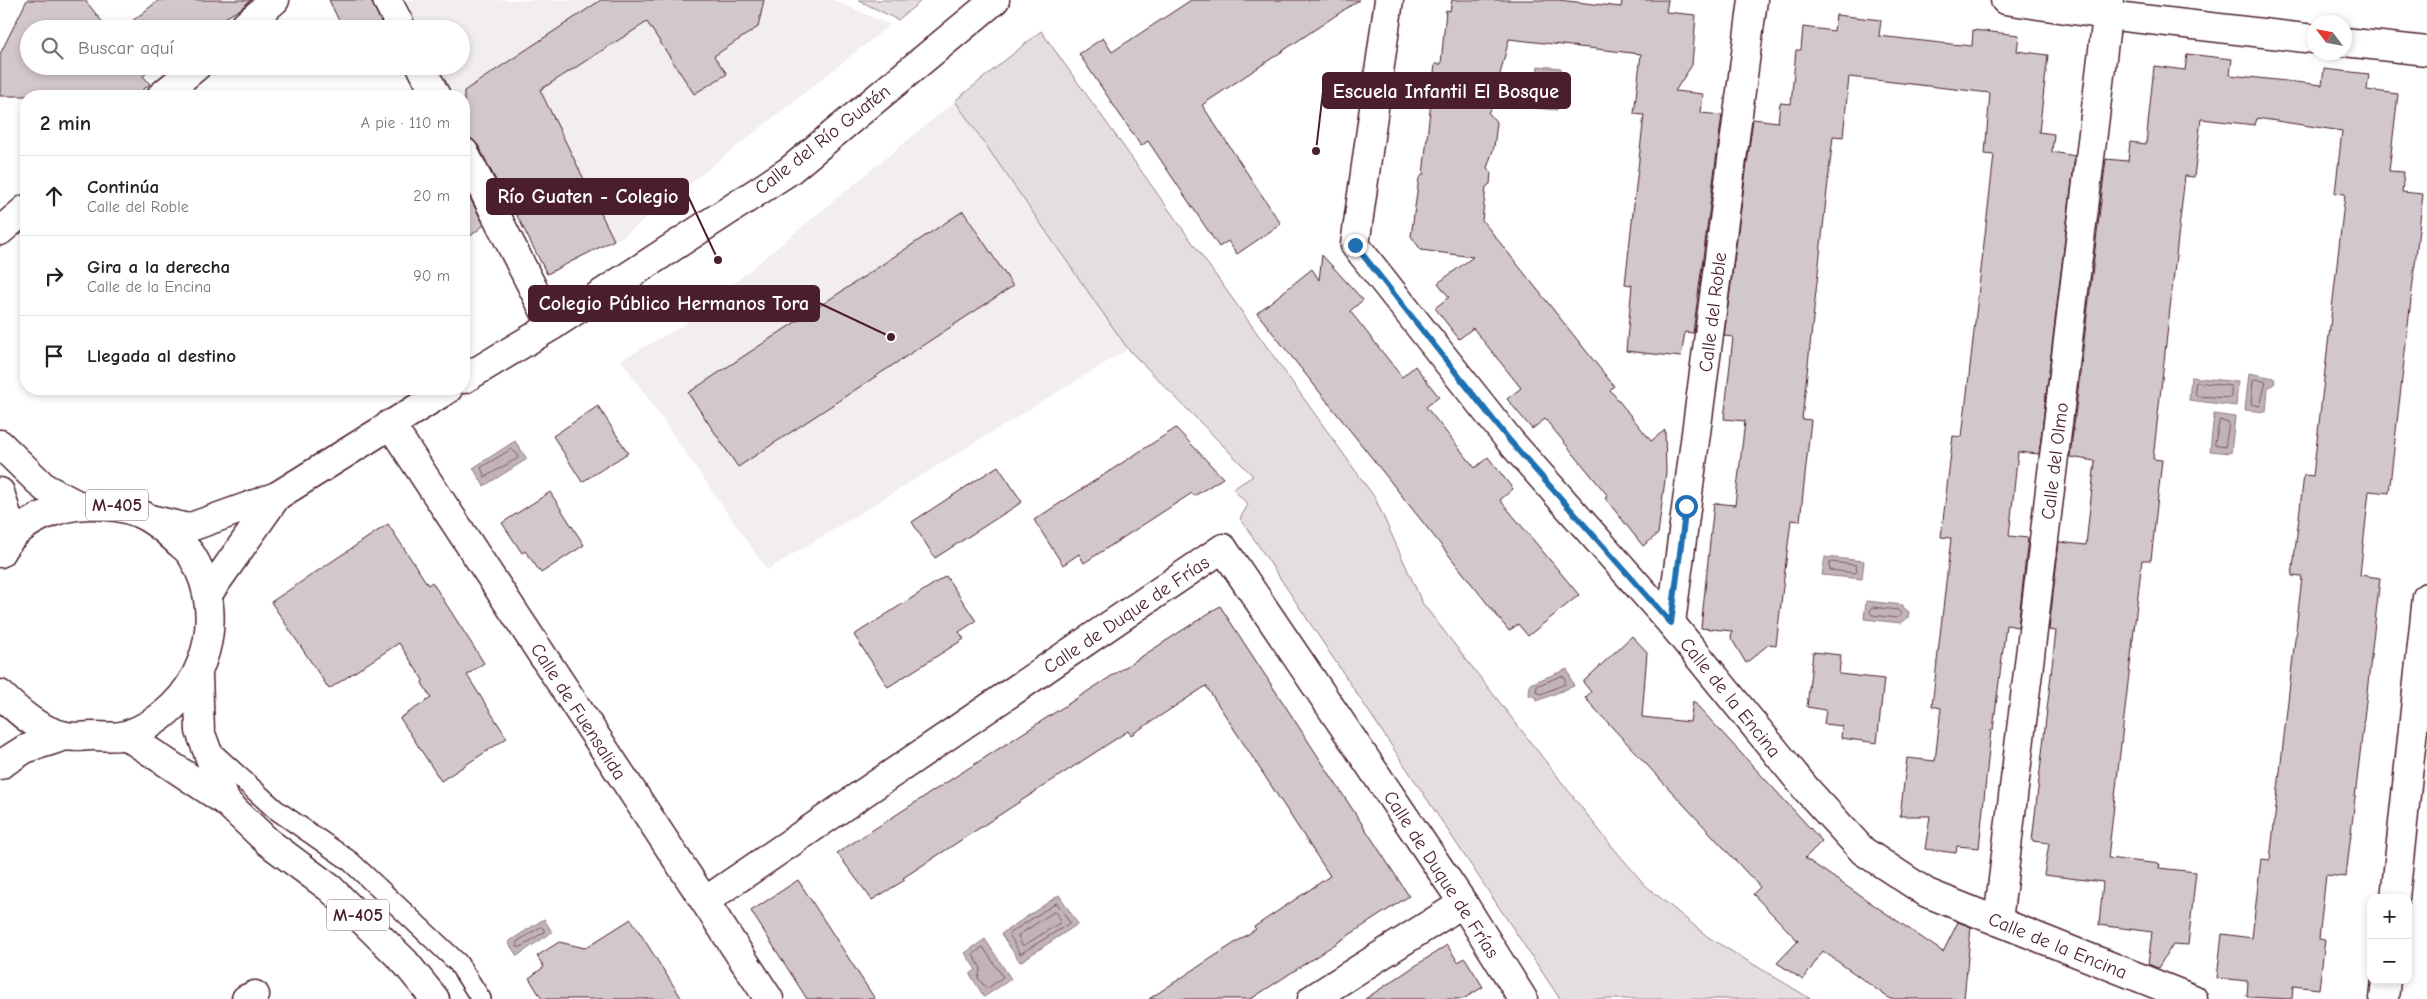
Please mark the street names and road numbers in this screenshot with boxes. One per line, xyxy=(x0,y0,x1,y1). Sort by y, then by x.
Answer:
street label: Calle del Río Guatén xyxy=(751,80,895,200)
street label: Calle del Roble xyxy=(1695,251,1731,373)
street label: Calle del Olmo xyxy=(2037,401,2073,521)
road number: M-405 xyxy=(86,490,148,520)
street label: Calle de Duque de Frías xyxy=(1040,551,1214,679)
street label: Calle de la Encina xyxy=(1675,633,1785,762)
street label: Calle de Fuensalida xyxy=(526,639,630,784)
street label: Calle de Duque de Frías xyxy=(1379,787,1504,962)
road number: M-405 xyxy=(327,900,389,930)
street label: Calle de la Encina xyxy=(1985,908,2130,984)

